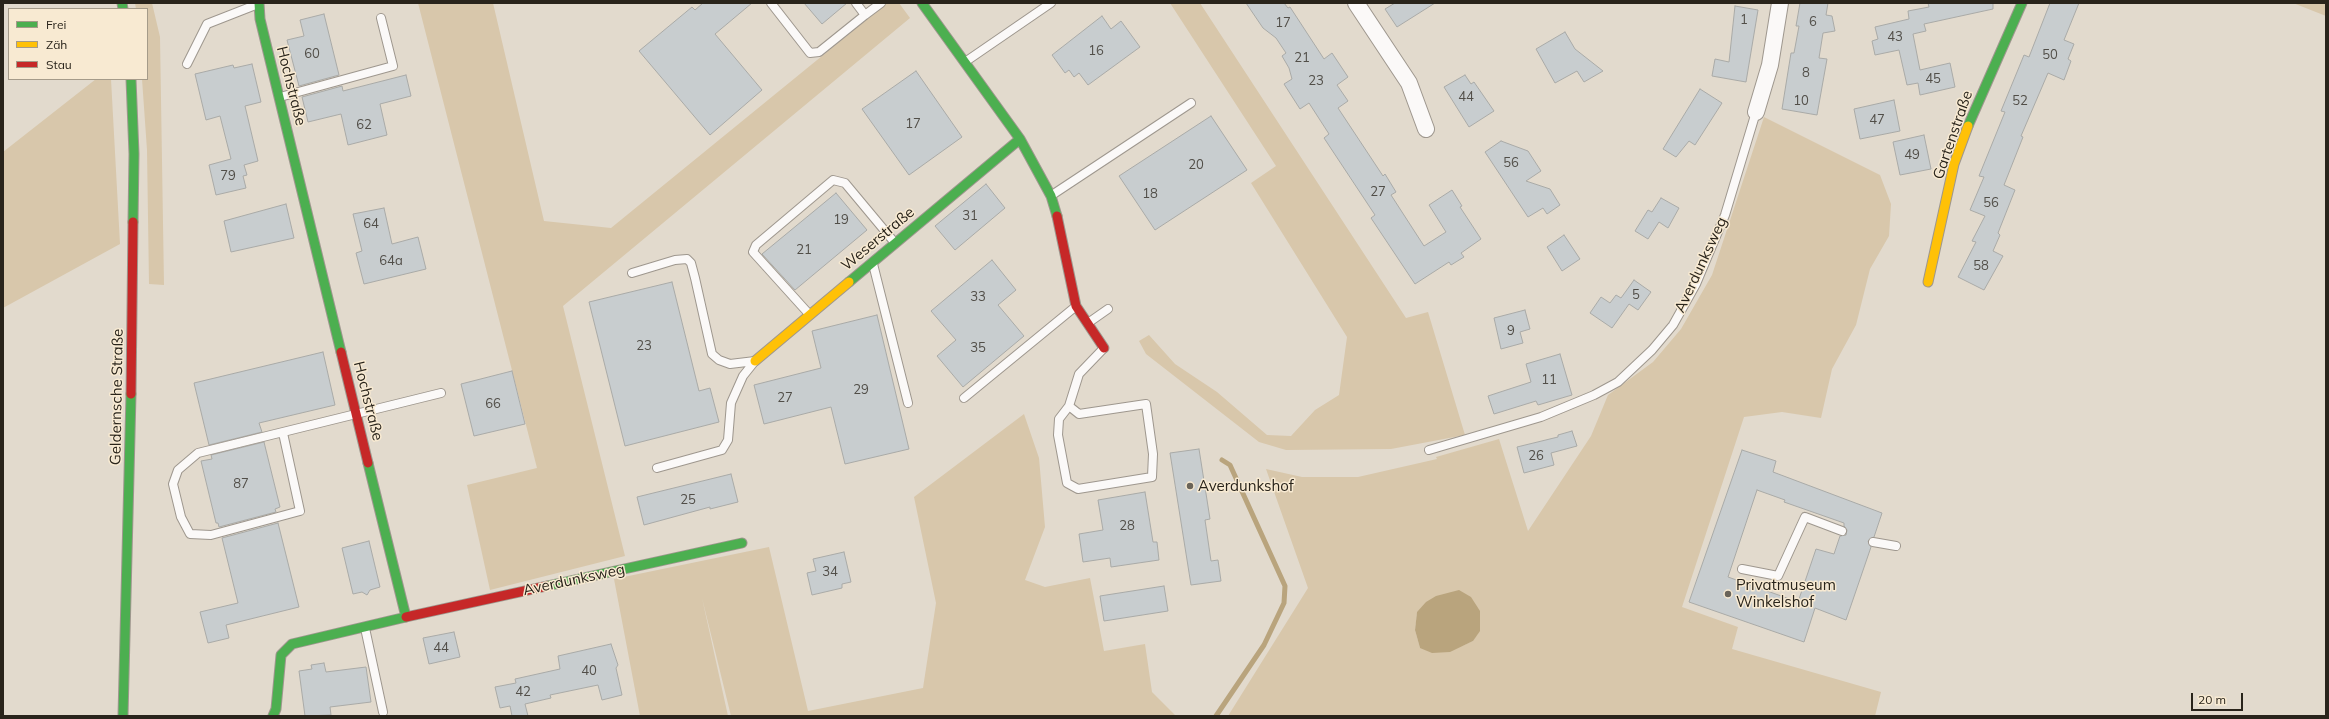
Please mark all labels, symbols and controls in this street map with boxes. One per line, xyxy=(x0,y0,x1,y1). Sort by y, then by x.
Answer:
legend xyxy=(8,8,148,80)
house number: 1 xyxy=(1740,12,1748,28)
house number: 6 xyxy=(1809,14,1817,30)
house number: 17 xyxy=(1275,15,1291,31)
text: Frei xyxy=(46,17,66,32)
house number: 43 xyxy=(1887,29,1903,45)
text: Zäh xyxy=(46,37,67,52)
house number: 16 xyxy=(1088,43,1104,59)
street label: Hochstraße xyxy=(272,45,310,127)
house number: 60 xyxy=(304,46,320,62)
house number: 50 xyxy=(2042,47,2058,63)
house number: 21 xyxy=(1294,50,1310,66)
text: Stau xyxy=(46,57,72,72)
house number: 8 xyxy=(1802,65,1810,81)
house number: 45 xyxy=(1925,71,1941,87)
house number: 23 xyxy=(1308,73,1324,89)
street label: Gartenstraße xyxy=(1929,88,1977,182)
house number: 44 xyxy=(1458,89,1474,105)
house number: 10 xyxy=(1793,93,1809,109)
house number: 52 xyxy=(2012,93,2028,109)
house number: 47 xyxy=(1869,112,1885,128)
house number: 17 xyxy=(905,116,921,132)
house number: 62 xyxy=(356,117,372,133)
house number: 49 xyxy=(1904,147,1920,163)
house number: 56 xyxy=(1503,155,1519,171)
house number: 20 xyxy=(1188,157,1204,173)
house number: 79 xyxy=(220,168,236,184)
house number: 27 xyxy=(1370,184,1386,200)
house number: 18 xyxy=(1142,186,1158,202)
house number: 56 xyxy=(1983,195,1999,211)
street label: Weserstraße xyxy=(838,203,918,275)
house number: 31 xyxy=(962,208,978,224)
house number: 19 xyxy=(833,212,849,228)
street label: Averdunksweg xyxy=(1671,214,1731,316)
house number: 64 xyxy=(363,216,379,232)
house number: 21 xyxy=(796,242,812,258)
house number: 64a xyxy=(379,253,403,269)
house number: 58 xyxy=(1973,258,1989,274)
house number: 5 xyxy=(1632,287,1640,303)
house number: 33 xyxy=(970,289,986,305)
house number: 9 xyxy=(1507,323,1515,339)
street label: Geldernsche Straße xyxy=(107,329,127,465)
house number: 23 xyxy=(636,338,652,354)
house number: 35 xyxy=(970,340,986,356)
street label: Hochstraße xyxy=(349,360,387,442)
house number: 11 xyxy=(1541,372,1557,388)
house number: 29 xyxy=(853,382,869,398)
house number: 27 xyxy=(777,390,793,406)
house number: 66 xyxy=(485,396,501,412)
house number: 26 xyxy=(1528,448,1544,464)
house number: 87 xyxy=(233,476,249,492)
place label: Averdunkshof xyxy=(1198,477,1294,495)
marker: Averdunkshof xyxy=(1185,481,1195,491)
house number: 25 xyxy=(680,492,696,508)
house number: 28 xyxy=(1119,518,1135,534)
street label: Averdunksweg xyxy=(522,560,626,600)
house number: 34 xyxy=(822,564,838,580)
place label: Privatmuseum Winkelshof xyxy=(1736,576,1836,611)
marker: Privatmuseum Winkelshof xyxy=(1723,589,1733,599)
house number: 44 xyxy=(433,640,449,656)
house number: 40 xyxy=(581,663,597,679)
house number: 42 xyxy=(515,684,531,700)
scale bar xyxy=(2193,685,2245,711)
text: 20 m xyxy=(2198,692,2226,707)

